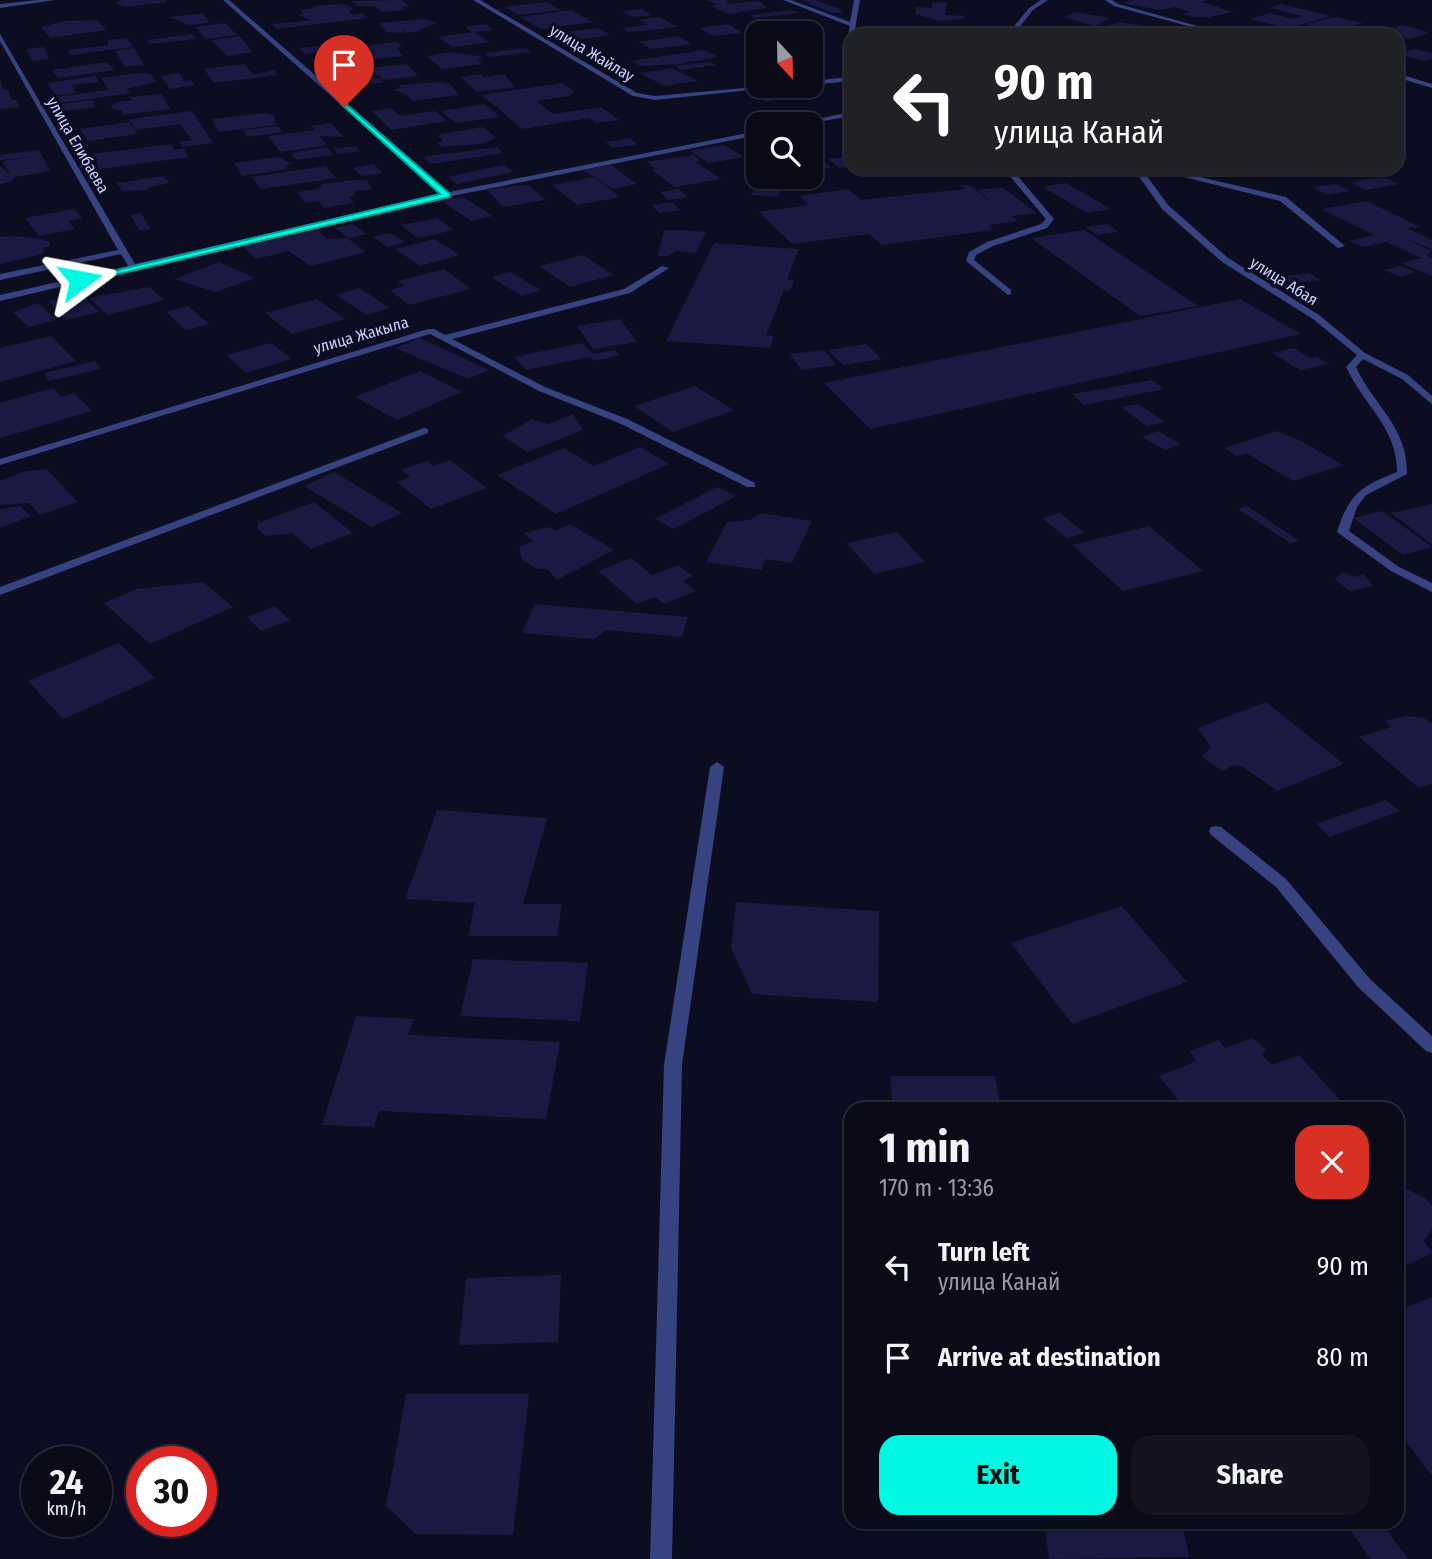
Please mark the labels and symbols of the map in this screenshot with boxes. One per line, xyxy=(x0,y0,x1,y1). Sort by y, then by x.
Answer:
street label: улица Жайлау xyxy=(546,20,638,86)
north arrow xyxy=(746,21,822,98)
pin xyxy=(314,35,374,107)
street label: улица Елибаева xyxy=(43,94,113,197)
position arrow xyxy=(43,243,117,317)
street label: улица Абая xyxy=(1247,253,1321,309)
street label: улица Жакыла xyxy=(311,312,411,358)
speed limit sign: 30 xyxy=(126,1446,217,1537)

